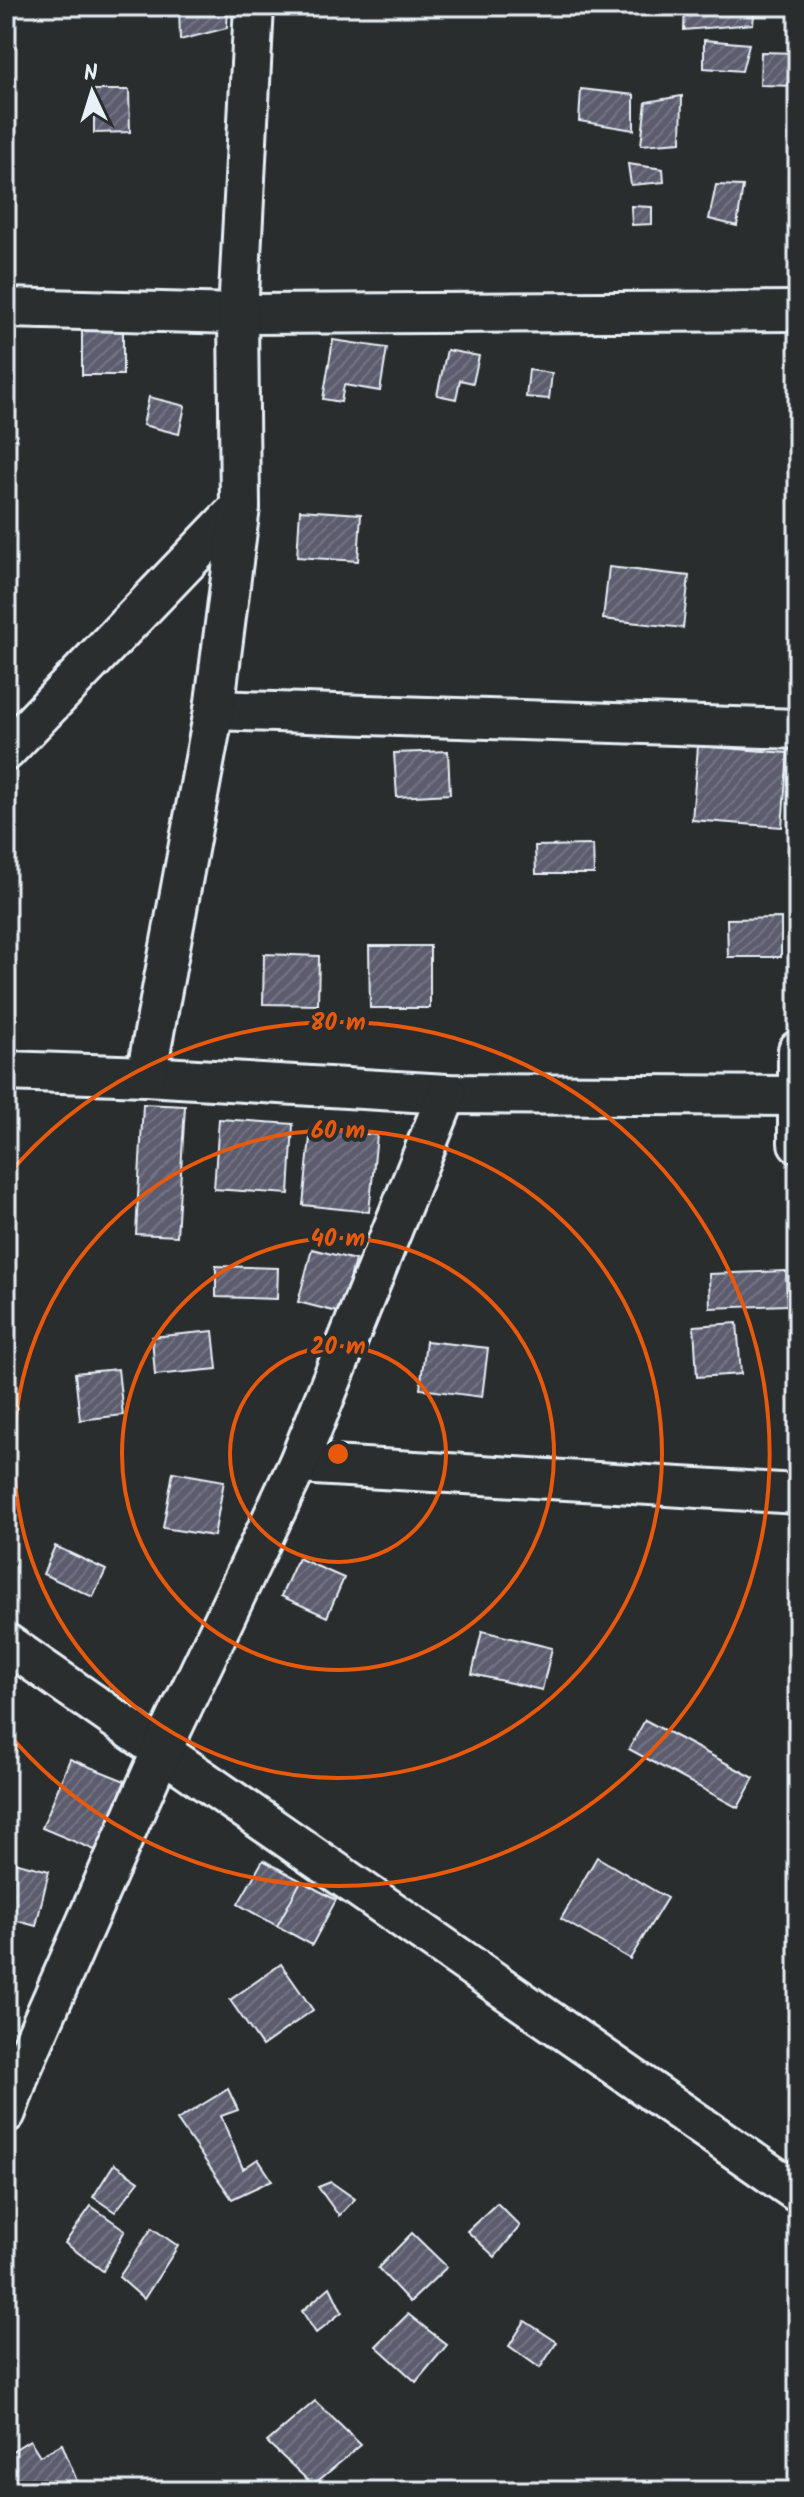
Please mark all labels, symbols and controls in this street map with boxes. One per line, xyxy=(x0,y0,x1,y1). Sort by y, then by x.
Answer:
north arrow xyxy=(52,52,132,132)
text: N xyxy=(83,57,99,92)
text: 80 m xyxy=(310,1004,366,1043)
text: 60 m xyxy=(311,1112,365,1151)
text: 40 m xyxy=(311,1220,365,1259)
text: 20 m xyxy=(310,1328,366,1367)
centre of rings xyxy=(324,1440,352,1468)

